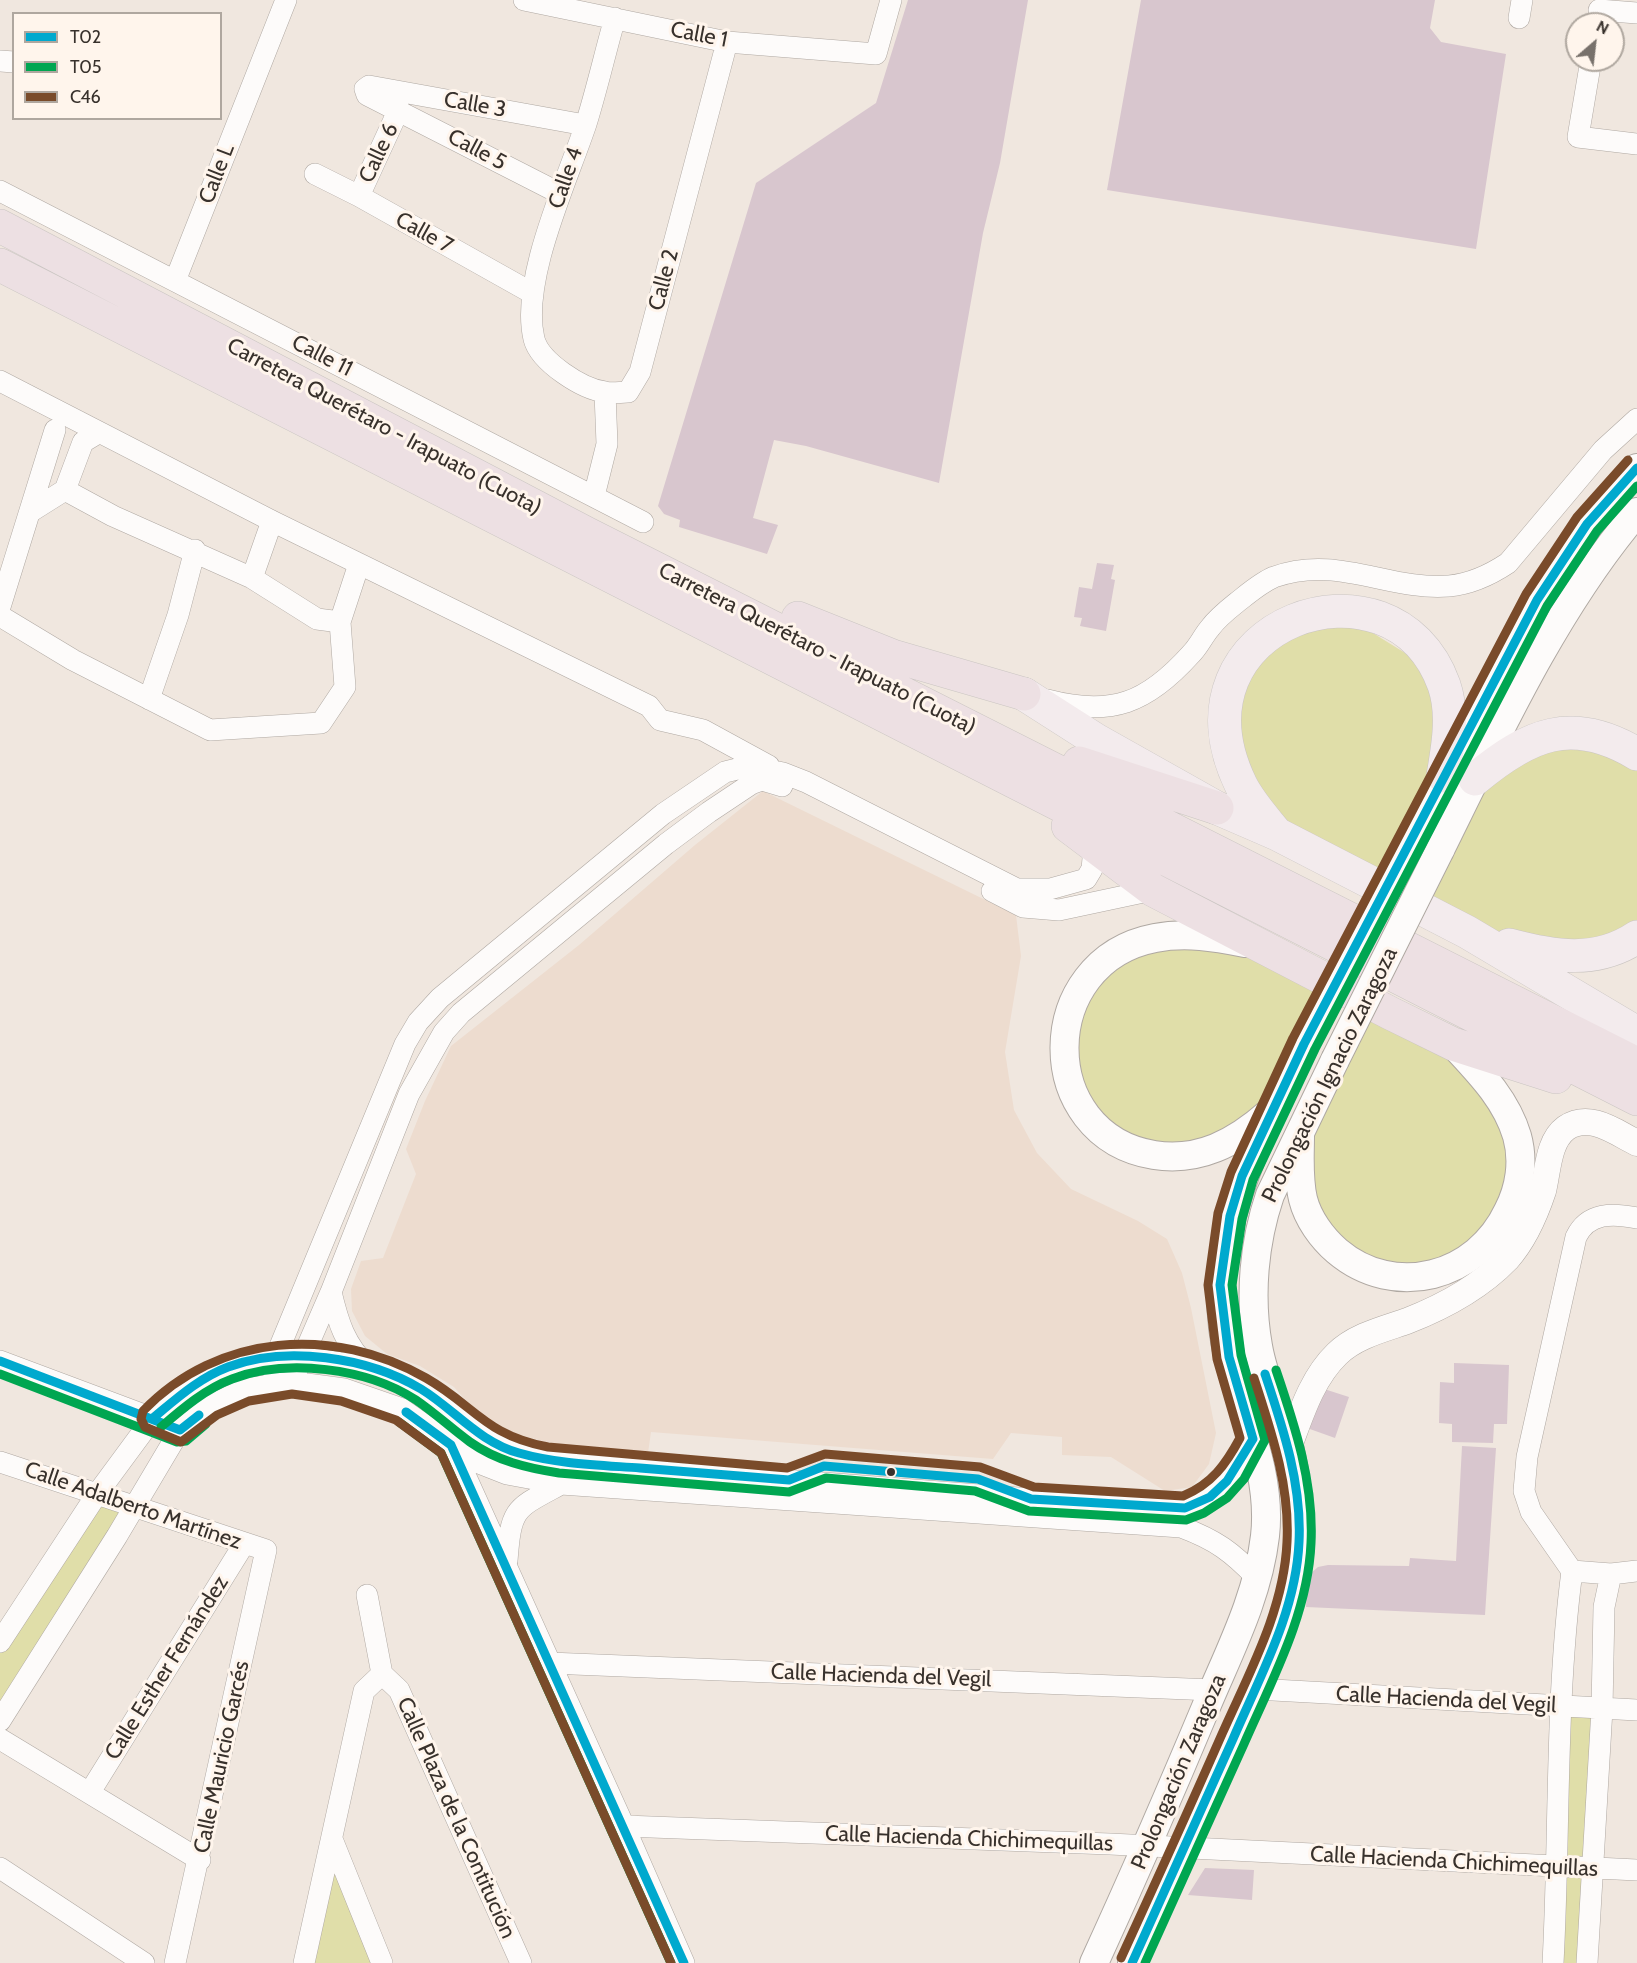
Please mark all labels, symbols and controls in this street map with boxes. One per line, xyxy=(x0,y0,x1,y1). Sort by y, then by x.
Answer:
legend xyxy=(12,12,222,120)
north arrow xyxy=(1565,12,1625,72)
text: N xyxy=(1593,16,1612,38)
street label: Calle 1 xyxy=(668,17,730,53)
text: T02 xyxy=(70,26,101,48)
text: T05 xyxy=(70,56,102,78)
text: C46 xyxy=(70,86,101,108)
street label: Calle 3 xyxy=(442,87,508,123)
street label: Calle 6 xyxy=(354,119,404,187)
street label: Calle 5 xyxy=(443,124,511,176)
street label: Calle L xyxy=(194,141,240,207)
street label: Calle 4 xyxy=(543,144,589,212)
street label: Calle 7 xyxy=(391,207,457,259)
street label: Calle 2 xyxy=(643,247,685,313)
street label: Calle 11 xyxy=(287,329,357,383)
street label: Carretera Querétaro - Irapuato (Cuota) xyxy=(222,333,546,521)
street label: Carretera Querétaro - Irapuato (Cuota) xyxy=(654,557,980,741)
street label: Prolongación Ignacio Zaragoza xyxy=(1257,943,1403,1207)
street label: Calle Adalberto Martínez xyxy=(21,1456,245,1556)
unlabelled marker xyxy=(885,1466,897,1478)
street label: Calle Esther Fernández xyxy=(100,1571,234,1765)
street label: Calle Mauricio Garcés xyxy=(189,1658,255,1856)
street label: Calle Hacienda del Vegil xyxy=(770,1659,992,1693)
street label: Prolongación Zaragoza xyxy=(1126,1670,1232,1874)
street label: Calle Hacienda del Vegil xyxy=(1335,1681,1557,1719)
street label: Calle Plaza de la Contitución xyxy=(391,1693,521,1943)
street label: Calle Hacienda Chichimequillas xyxy=(825,1821,1113,1857)
street label: Calle Hacienda Chichimequillas xyxy=(1309,1841,1599,1883)

